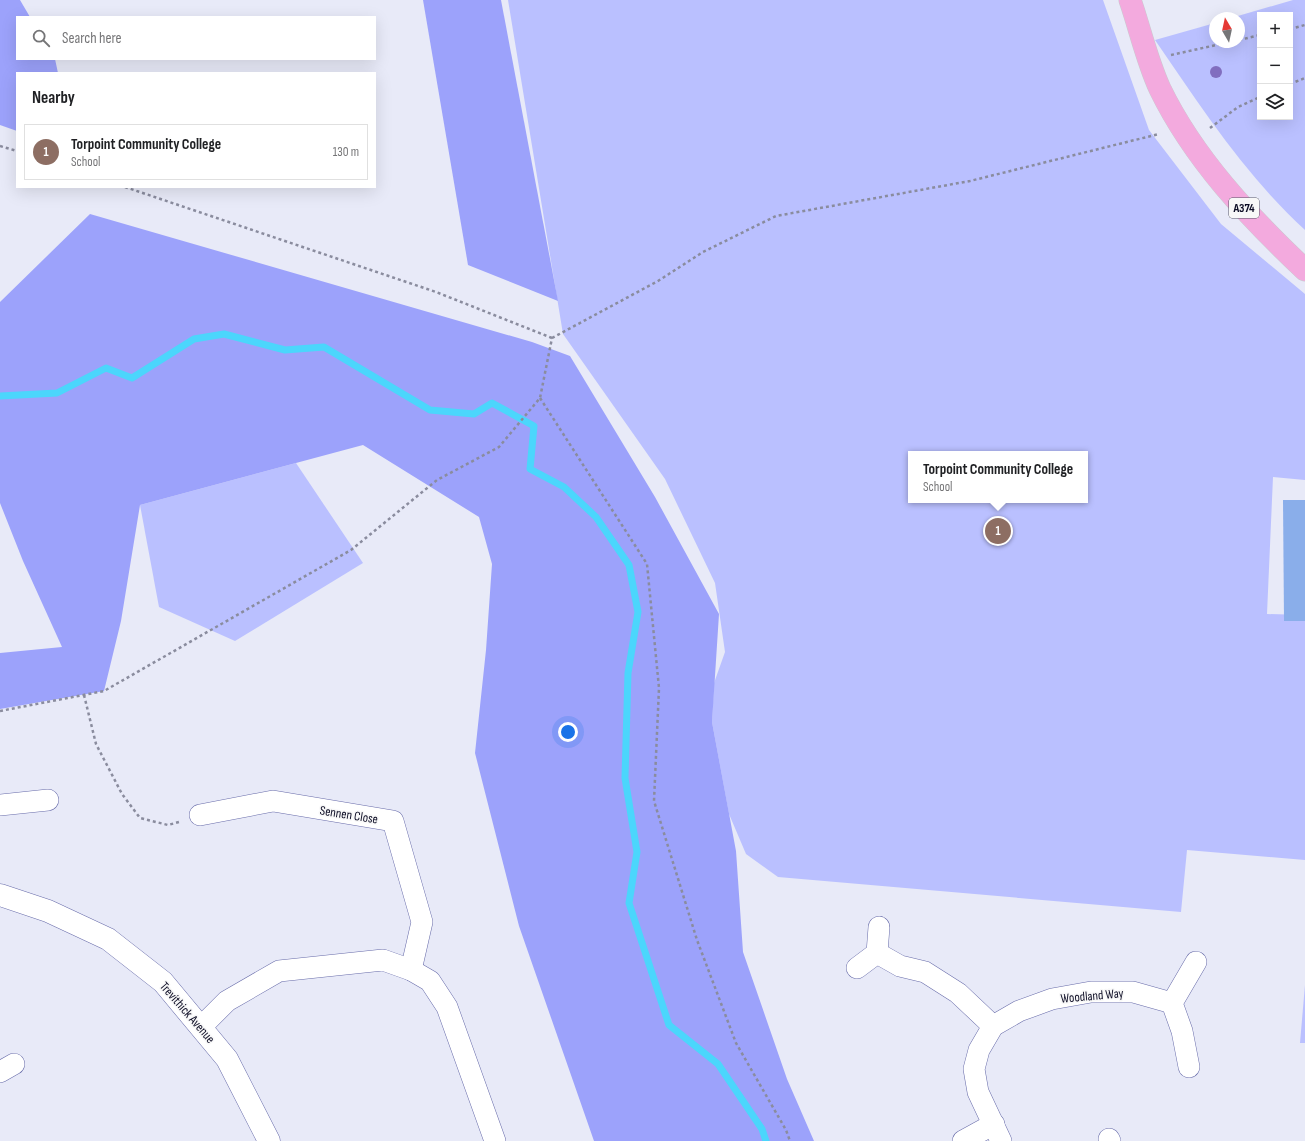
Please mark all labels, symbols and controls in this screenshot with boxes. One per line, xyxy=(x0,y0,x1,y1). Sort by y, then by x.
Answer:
north arrow xyxy=(1209,12,1245,48)
map controls xyxy=(1257,12,1293,120)
button: + xyxy=(1257,12,1293,48)
search box xyxy=(16,16,376,60)
icon: search xyxy=(30,27,52,49)
text: Search here xyxy=(62,29,122,48)
button: − xyxy=(1257,48,1293,84)
button: layers xyxy=(1257,84,1293,120)
text: Nearby xyxy=(32,88,75,108)
text: Torpoint Community College xyxy=(71,135,221,154)
text: 1 xyxy=(43,144,49,160)
text: 130 m xyxy=(333,144,359,160)
text: School xyxy=(71,154,101,170)
road number: A374 xyxy=(1229,198,1259,218)
popup xyxy=(908,451,1088,503)
text: Torpoint Community College xyxy=(923,460,1073,479)
text: School xyxy=(923,479,952,495)
pin: 1 xyxy=(985,516,1011,546)
your location xyxy=(558,722,578,742)
street label: Sennen Close xyxy=(319,802,379,827)
street label: Trevithick Avenue xyxy=(156,979,218,1047)
street label: Woodland Way xyxy=(1060,985,1124,1007)

